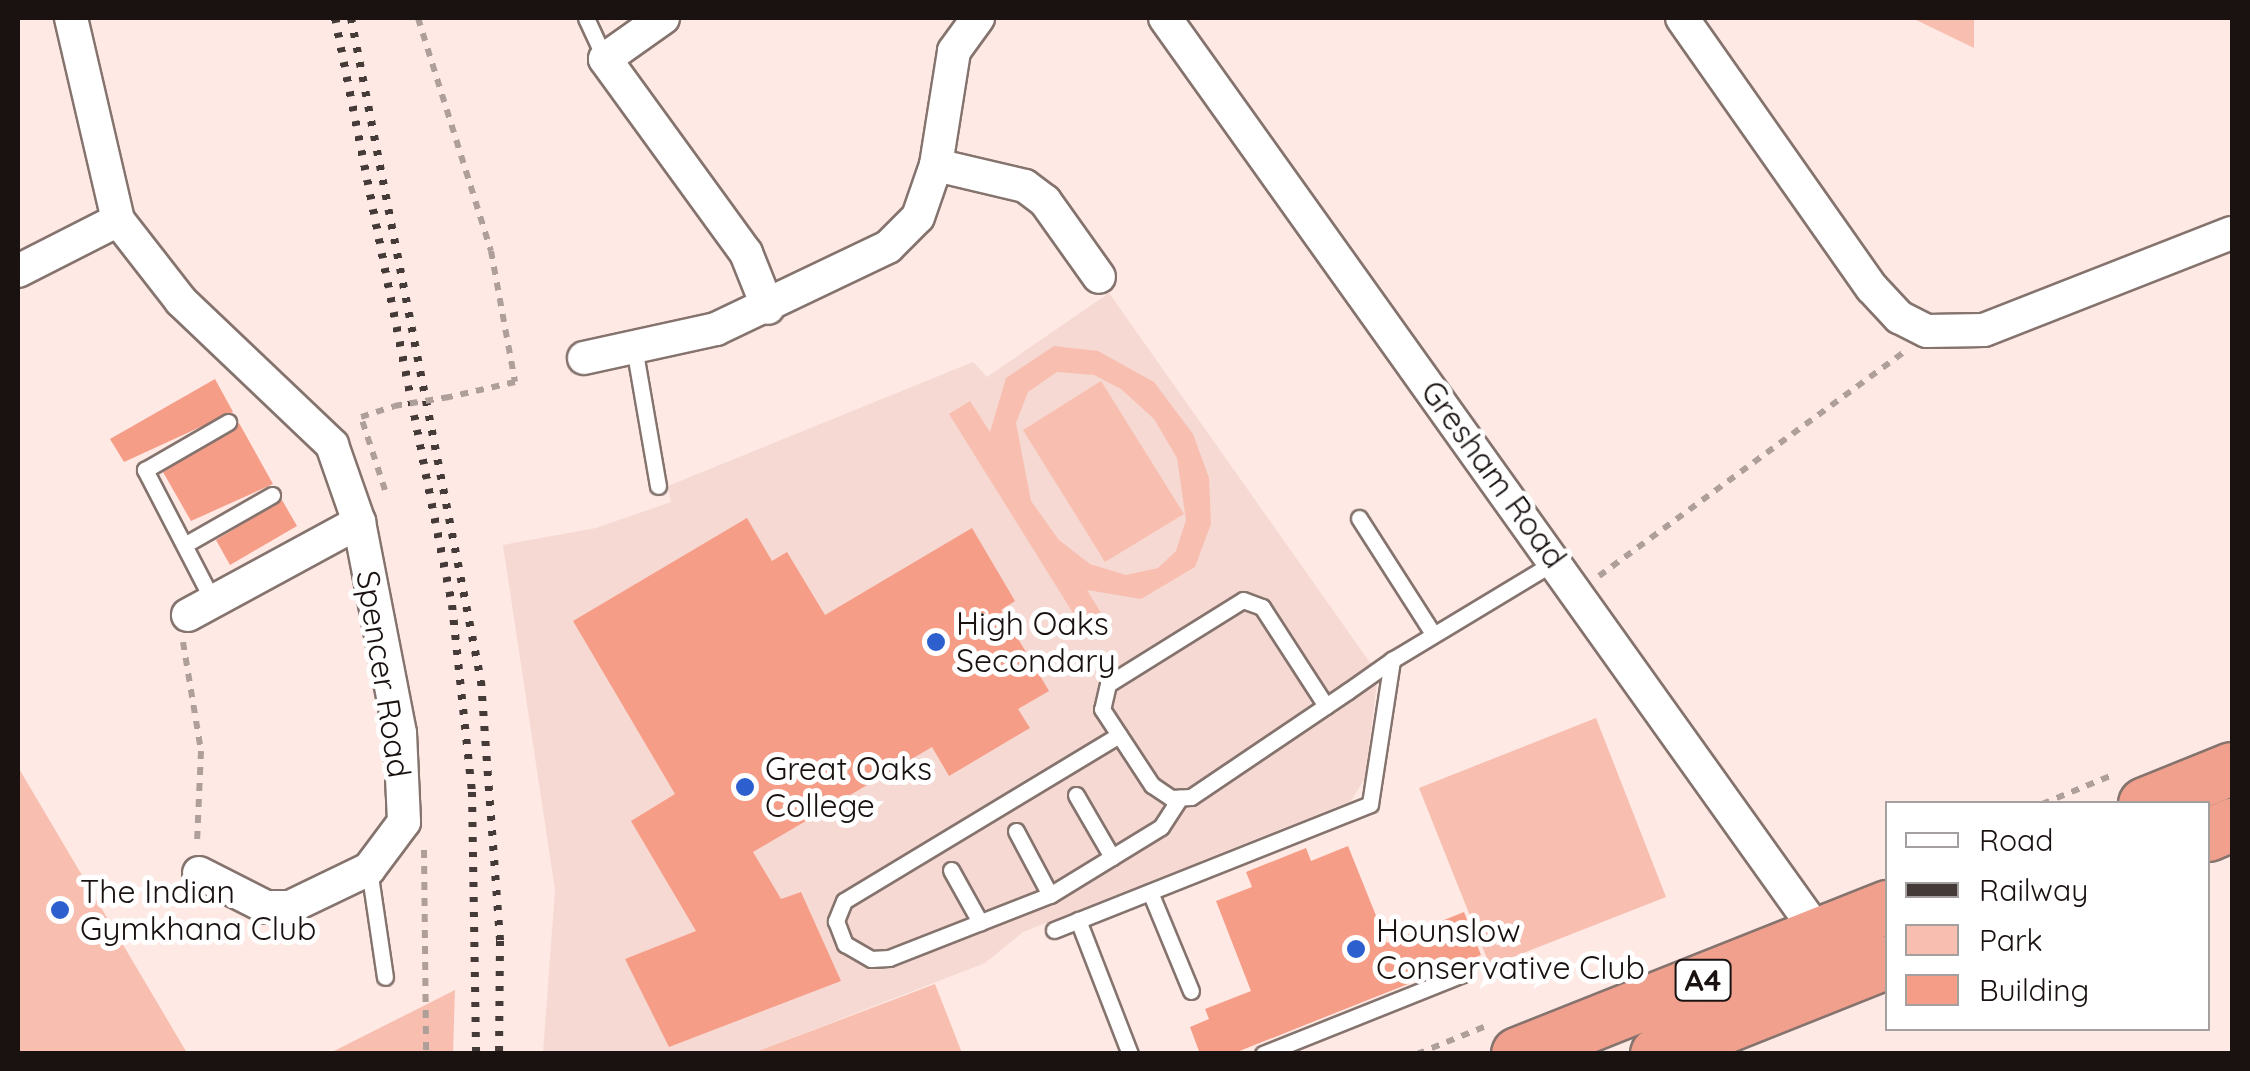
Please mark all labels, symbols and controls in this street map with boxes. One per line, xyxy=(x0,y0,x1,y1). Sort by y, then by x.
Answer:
street label: Gresham Road xyxy=(1413,373,1575,575)
street label: Spencer Road xyxy=(349,568,419,780)
place label: High Oaks Secondary xyxy=(956,605,1116,680)
marker: High Oaks Secondary xyxy=(925,631,947,653)
place label: Great Oaks College xyxy=(765,750,932,825)
marker: Great Oaks College xyxy=(734,776,756,798)
legend xyxy=(1885,801,2210,1031)
text: Road xyxy=(1979,821,2053,859)
text: Railway xyxy=(1979,871,2088,909)
place label: The Indian Gymkhana Club xyxy=(80,873,316,948)
marker: The Indian Gymkhana Club xyxy=(49,899,71,921)
place label: Hounslow Conservative Club xyxy=(1376,912,1645,987)
text: Park xyxy=(1979,921,2043,959)
marker: Hounslow Conservative Club xyxy=(1345,938,1367,960)
road number: A4 xyxy=(1673,955,1733,1005)
text: Building xyxy=(1979,971,2089,1009)

